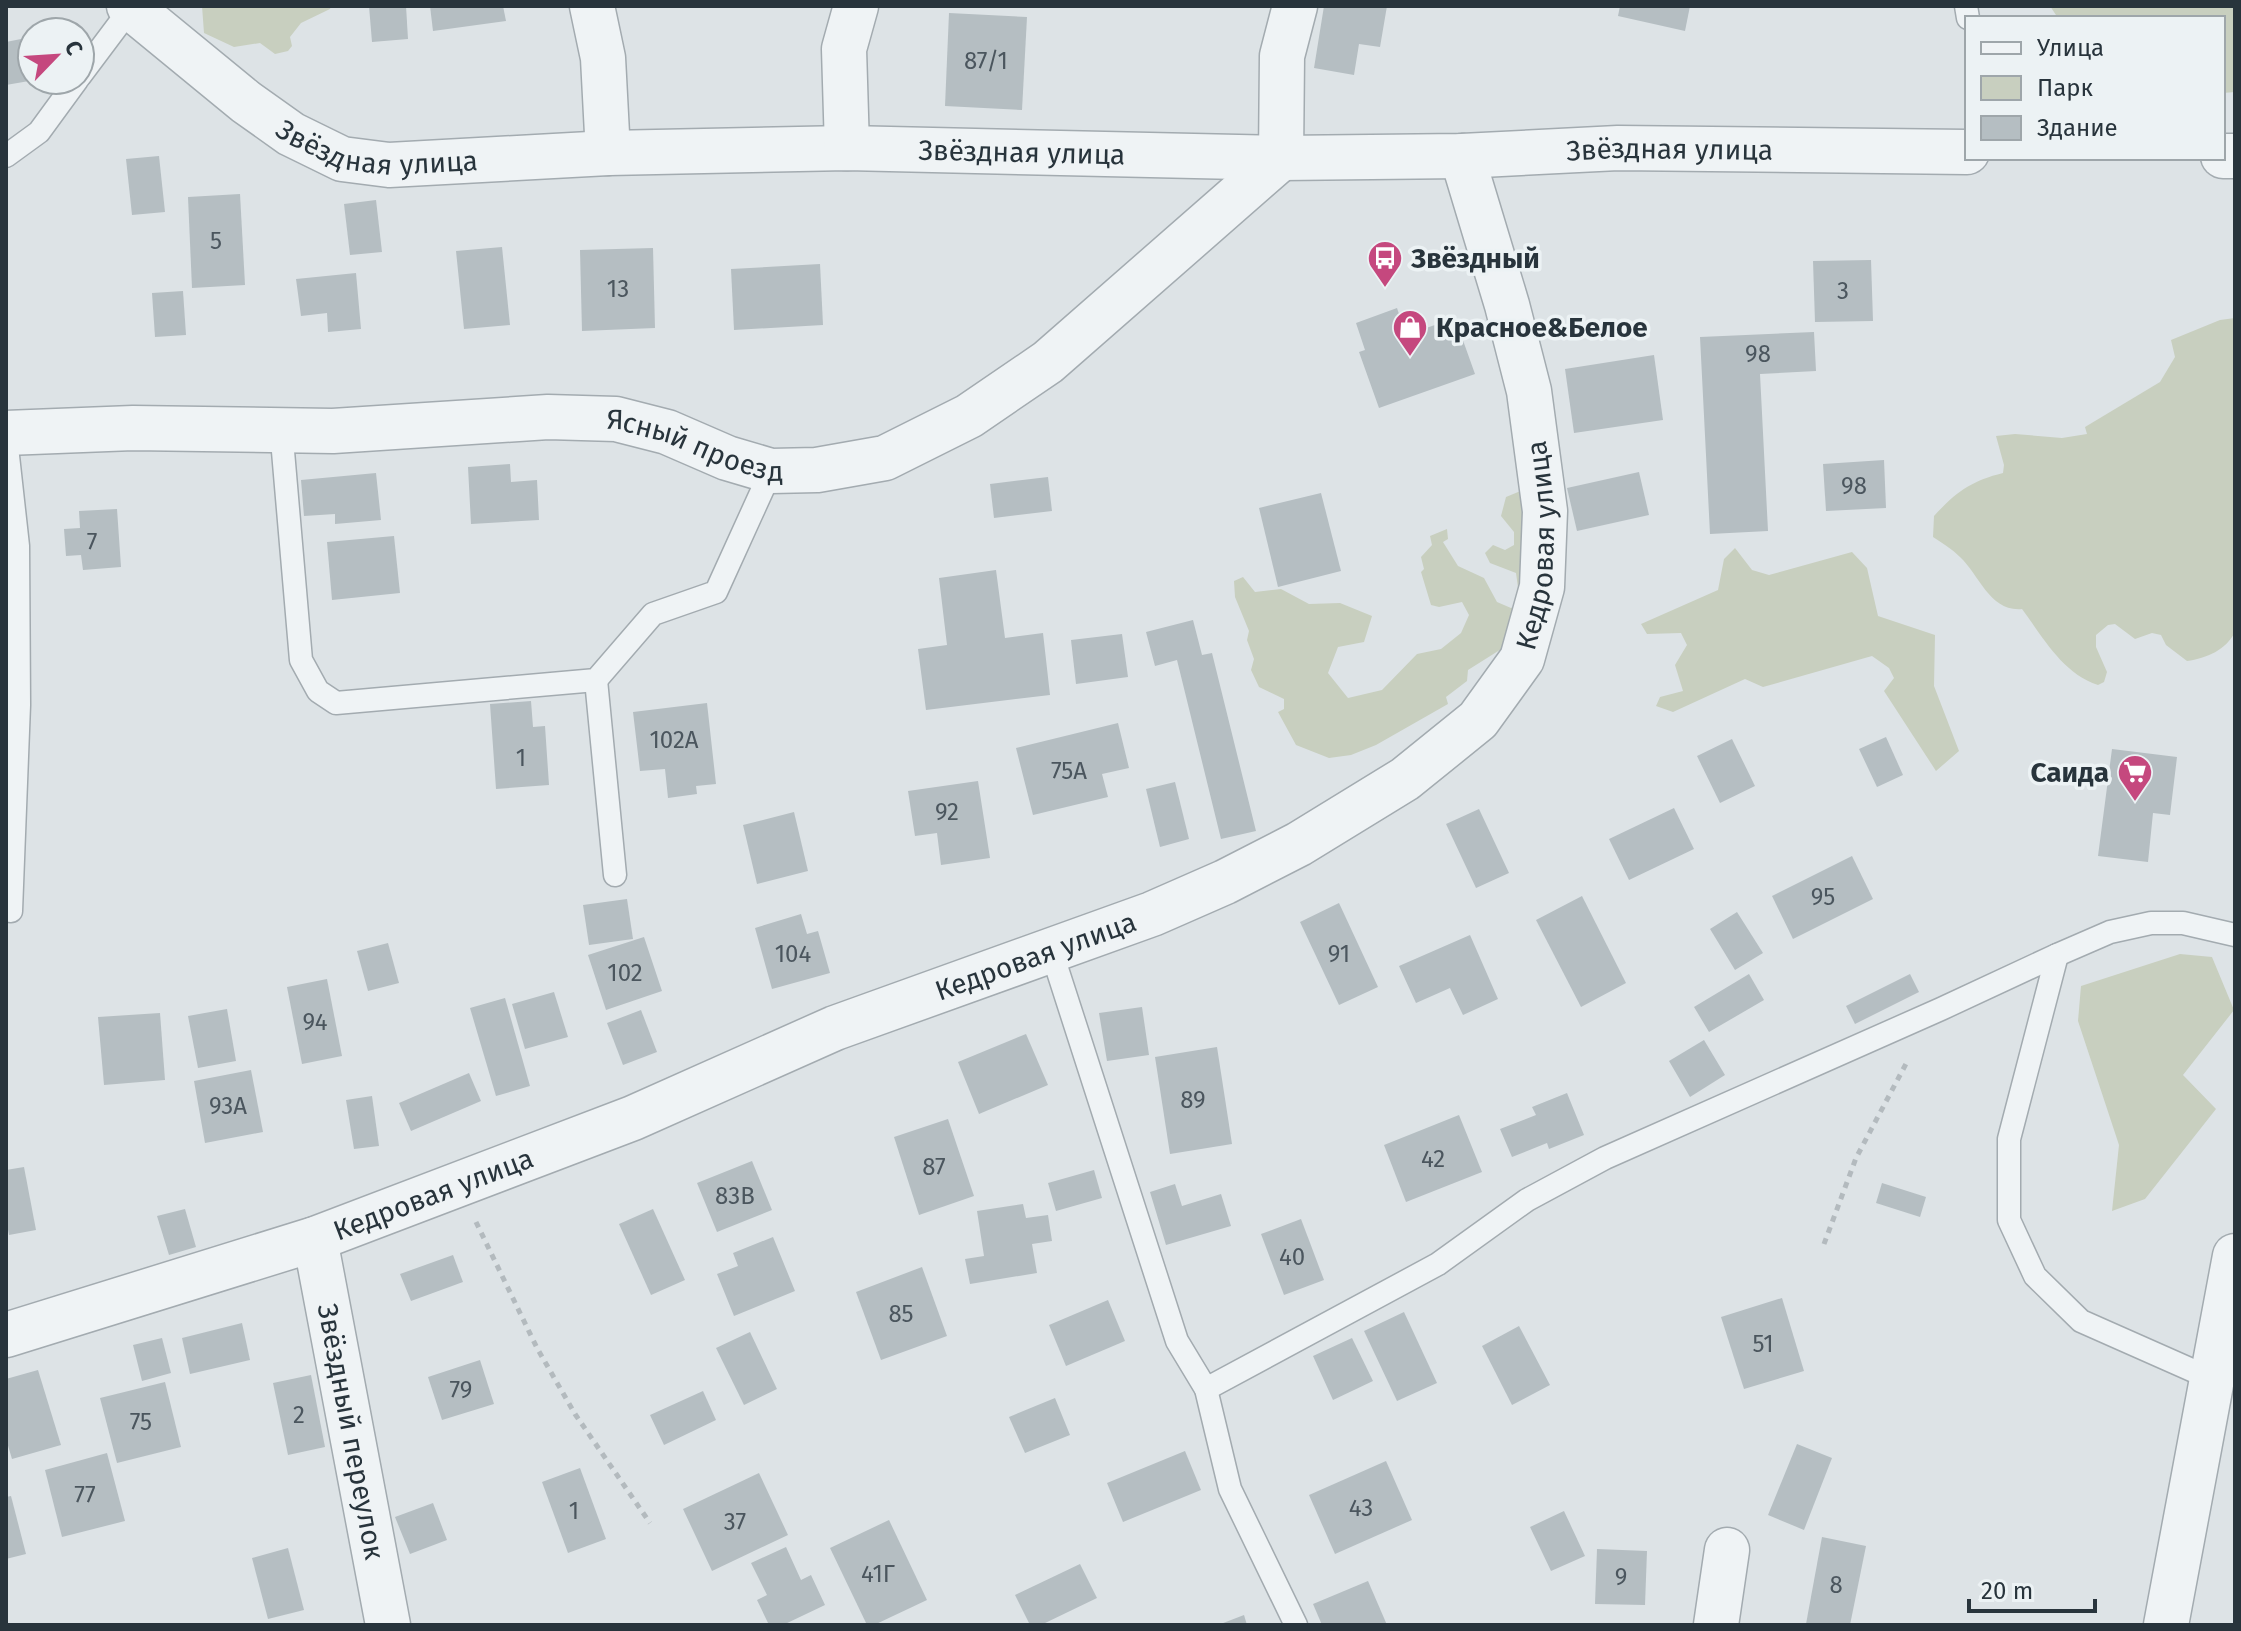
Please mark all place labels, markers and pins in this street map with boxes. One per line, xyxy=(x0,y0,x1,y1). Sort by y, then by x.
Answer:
bus stop icon: Звёздный xyxy=(1366,239,1404,289)
place label: Звёздный xyxy=(1410,242,1540,275)
shop icon: Красное&Белое xyxy=(1391,308,1429,358)
place label: Красное&Белое xyxy=(1436,311,1648,344)
supermarket icon: Саида xyxy=(2116,753,2154,803)
place label: Саида xyxy=(2030,756,2109,789)

